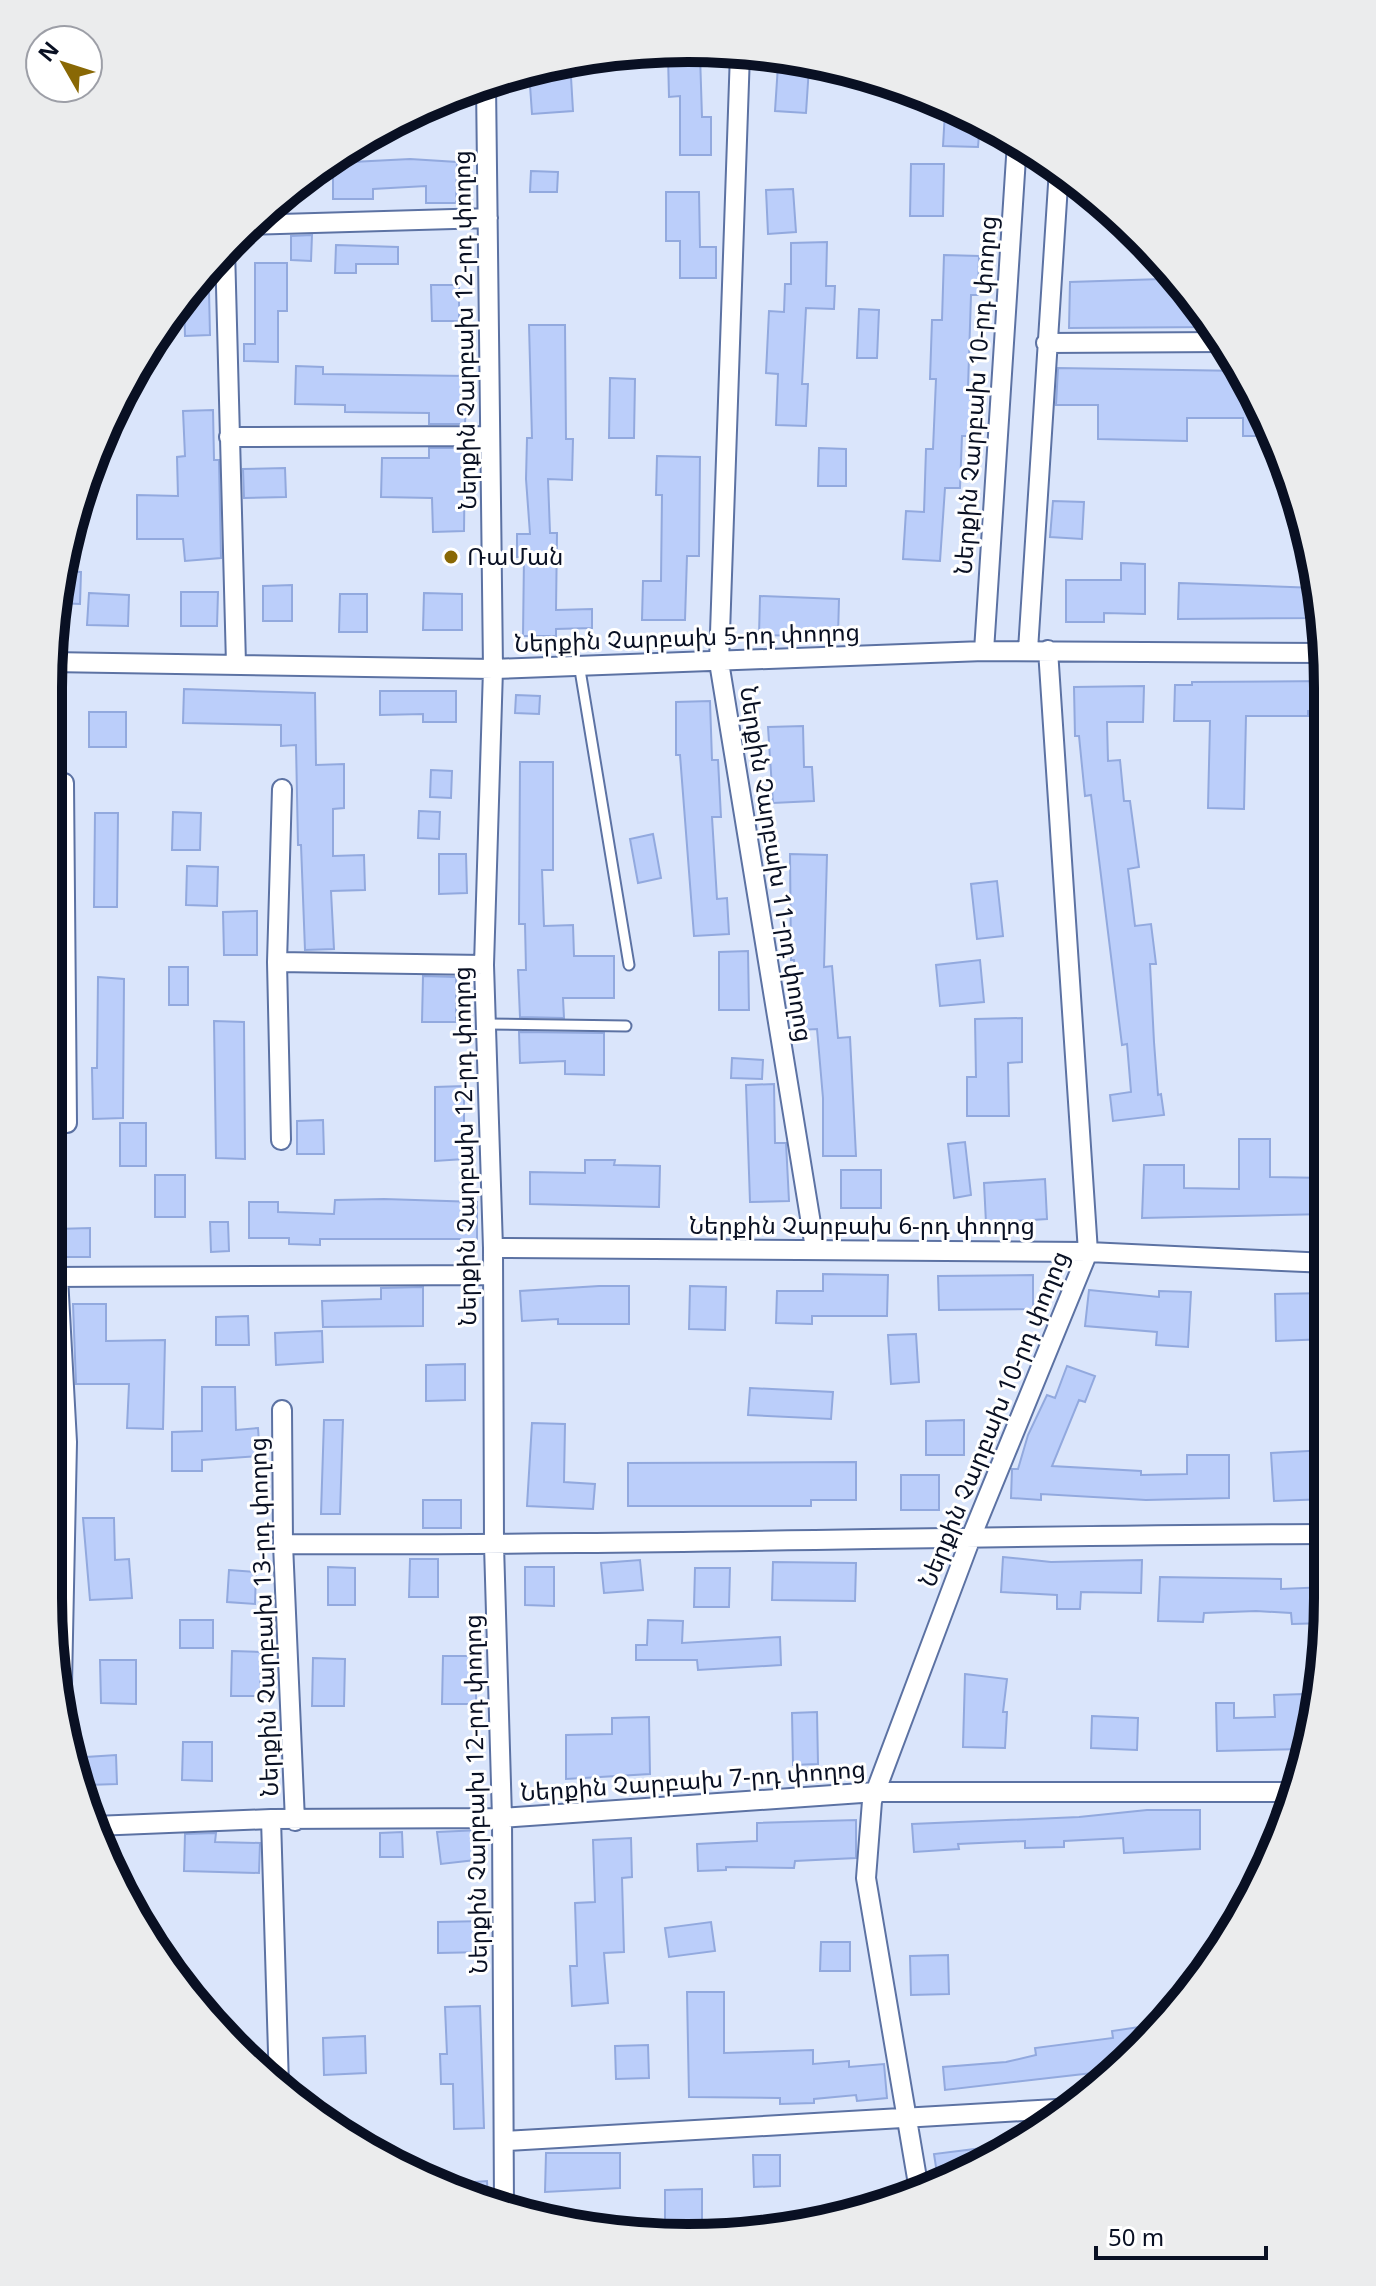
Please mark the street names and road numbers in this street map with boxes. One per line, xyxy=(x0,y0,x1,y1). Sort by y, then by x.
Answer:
street label: Ներքին Չարբախ 12-րդ փողոց xyxy=(444,150,483,510)
street label: Ներքին Չարբախ 10-րդ փողոց xyxy=(946,214,1004,575)
street label: Ներքին Չարբախ 5-րդ փողոց xyxy=(514,614,860,659)
street label: Ներքին Չարբախ 11-րդ փողոց xyxy=(733,684,822,1044)
street label: Ներքին Չարբախ 12-րդ փողոց xyxy=(444,966,483,1326)
street label: Ներքին Չարբախ 6-րդ փողոց xyxy=(689,1208,1035,1241)
street label: Ներքին Չարբախ 10-րդ փողոց xyxy=(910,1246,1075,1591)
street label: Ներքին Չարբախ 13-րդ փողոց xyxy=(240,1437,285,1797)
street label: Ներքին Չարբախ 12-րդ փողոց xyxy=(455,1614,494,1974)
street label: Ներքին Չարբախ 7-րդ փողոց xyxy=(519,1751,867,1808)

